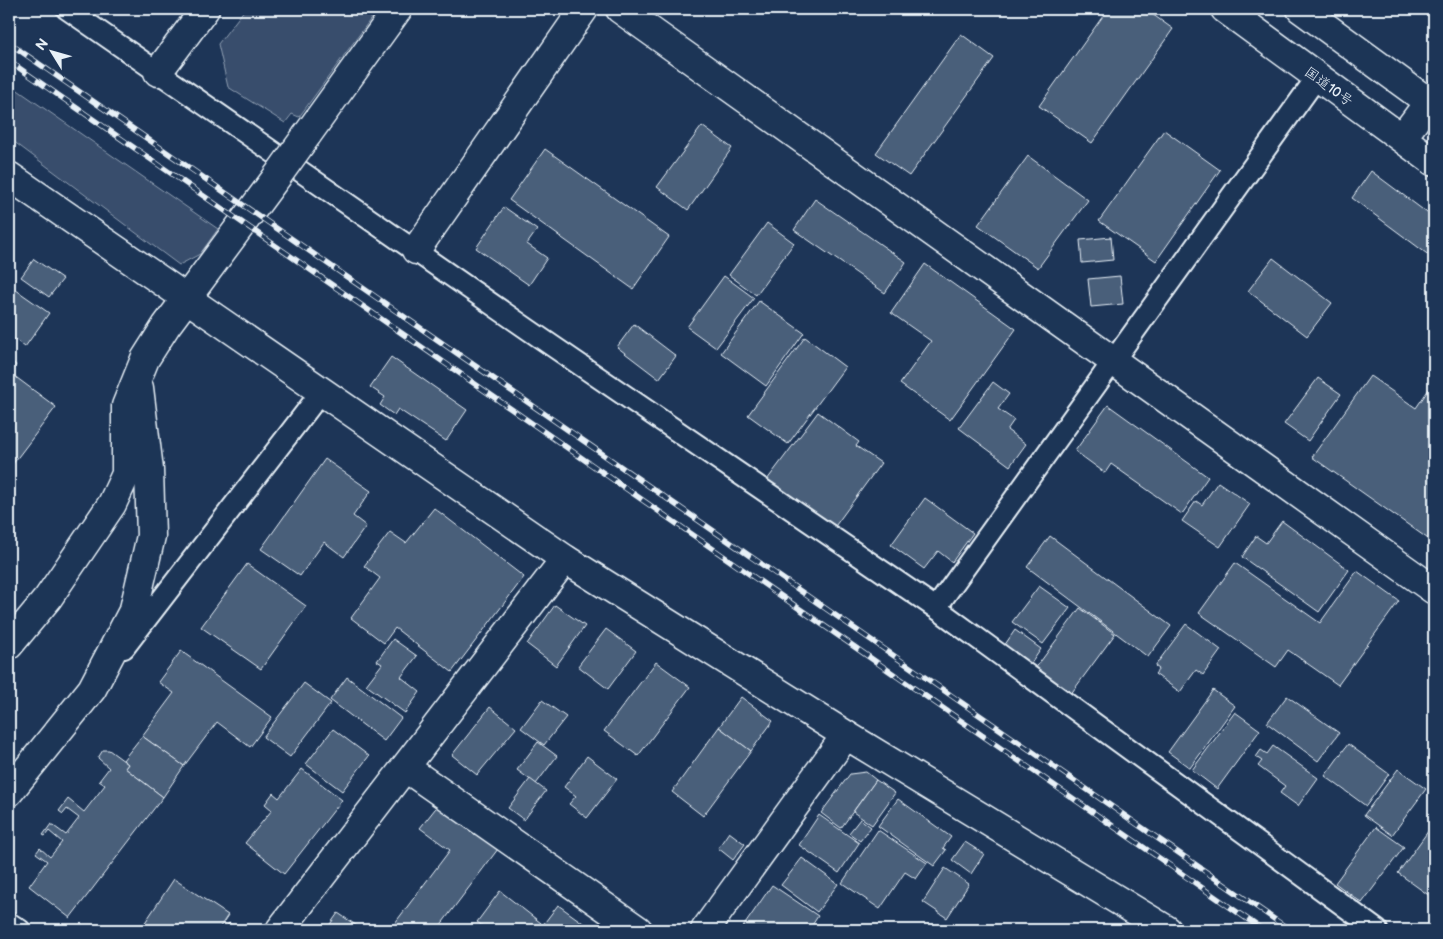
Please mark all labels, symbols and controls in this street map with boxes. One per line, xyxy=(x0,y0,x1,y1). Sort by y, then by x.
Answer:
north arrow xyxy=(28,28,78,78)
text: N xyxy=(32,35,52,54)
street label: 国道10号 xyxy=(1301,63,1356,110)

